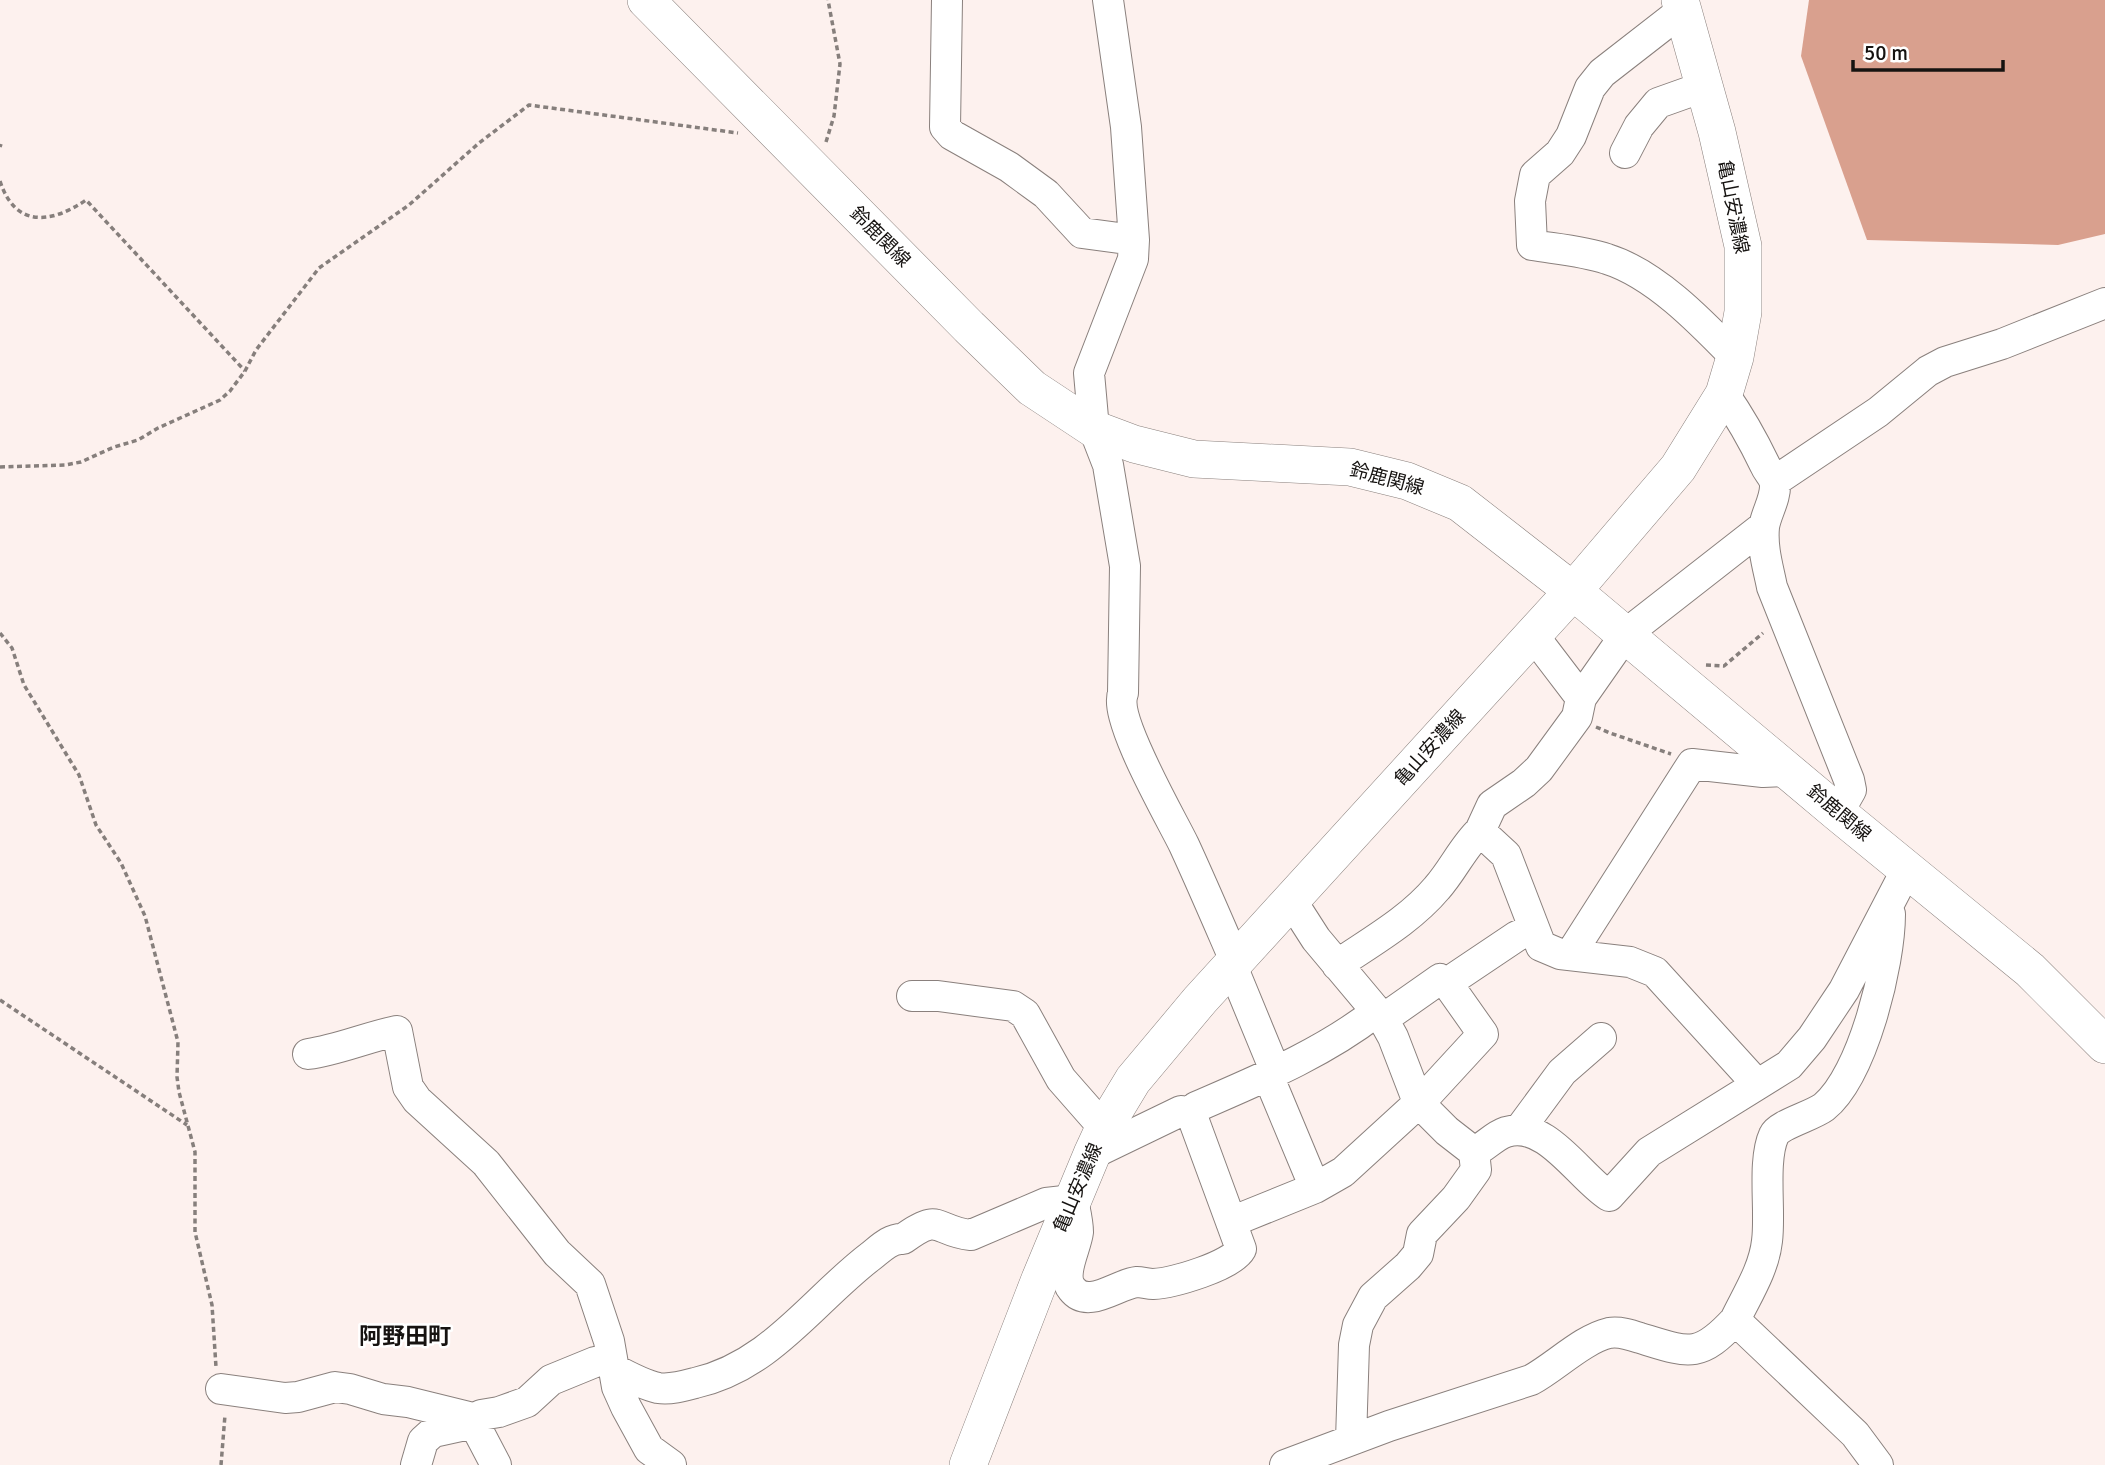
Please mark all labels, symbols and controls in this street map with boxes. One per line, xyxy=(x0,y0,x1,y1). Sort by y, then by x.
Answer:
scale bar xyxy=(1853,28,2004,72)
text: 50 m xyxy=(1864,40,1908,66)
street label: 亀山安濃線 xyxy=(1712,158,1754,256)
street label: 鈴鹿関線 xyxy=(845,202,915,272)
street label: 鈴鹿関線 xyxy=(1347,458,1427,500)
street label: 亀山安濃線 xyxy=(1389,705,1471,791)
street label: 鈴鹿関線 xyxy=(1802,779,1876,847)
street label: 亀山安濃線 xyxy=(1048,1140,1108,1236)
district label: 阿野田町 xyxy=(359,1322,451,1351)

